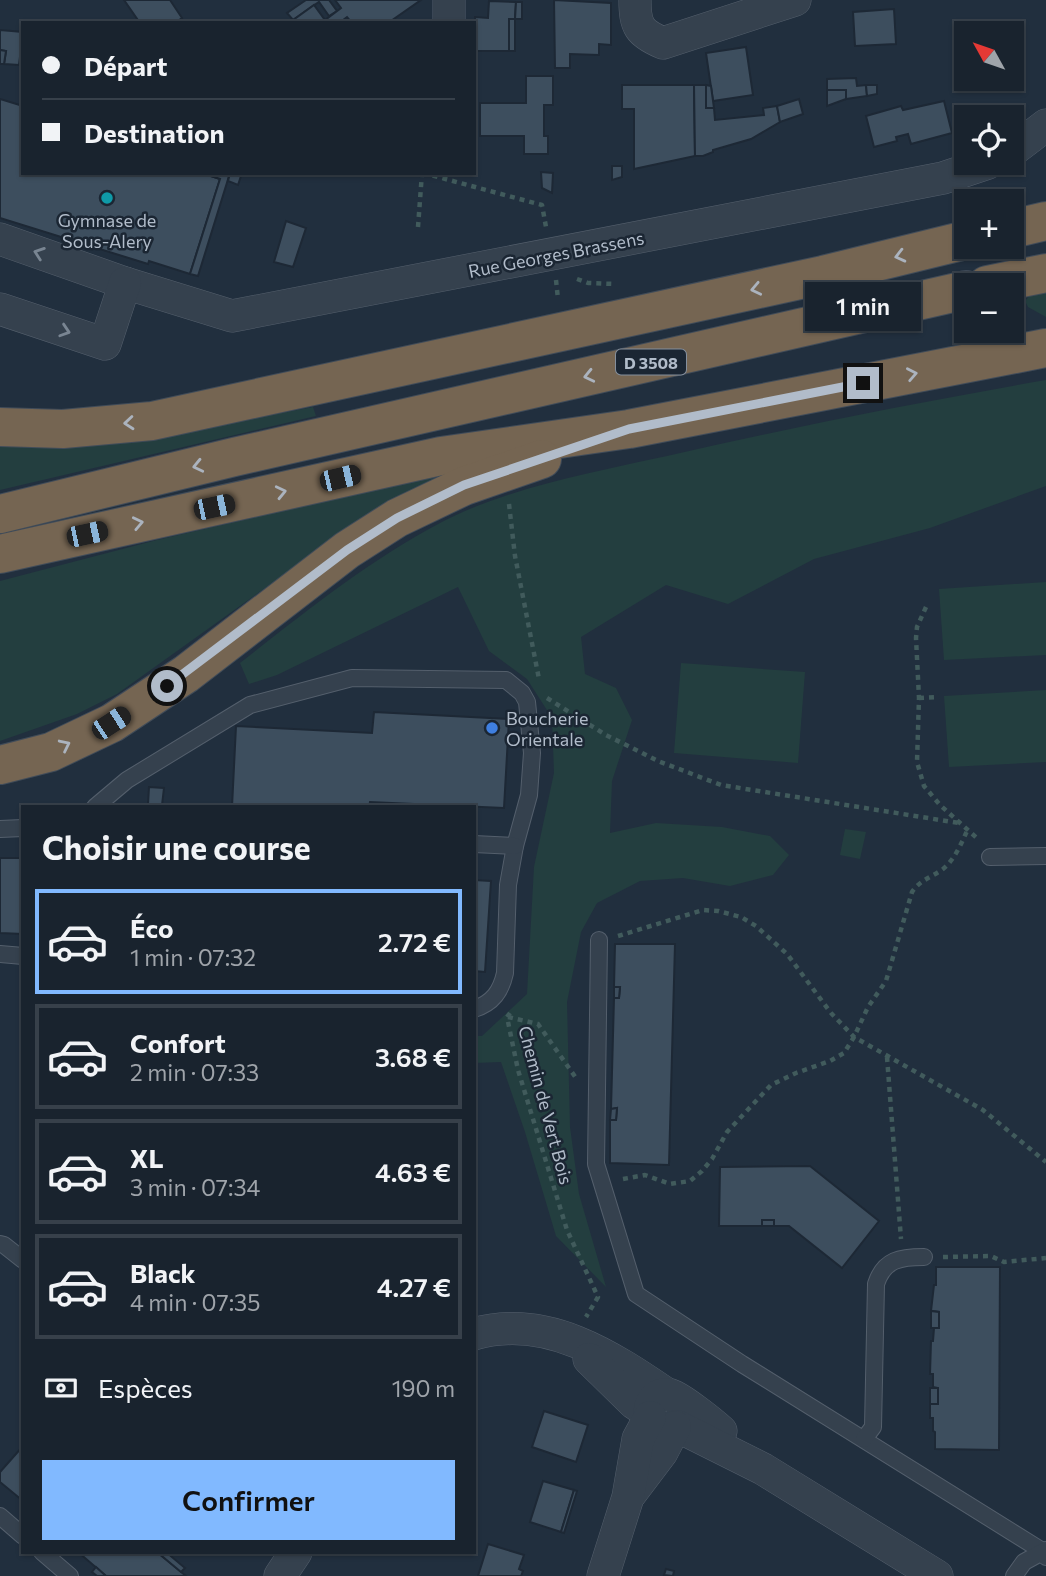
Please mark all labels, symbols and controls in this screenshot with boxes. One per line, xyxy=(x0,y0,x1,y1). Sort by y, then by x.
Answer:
north arrow xyxy=(954,21,1024,91)
map controls xyxy=(954,21,1024,343)
text: Départ xyxy=(84,50,168,81)
button: locate xyxy=(954,105,1024,175)
text: Destination xyxy=(84,117,225,148)
button: + xyxy=(954,189,1024,259)
marker: Gymnase de Sous-Alery xyxy=(99,190,115,206)
place label: Gymnase de Sous-Alery xyxy=(58,209,156,252)
street label: Rue Georges Brassens xyxy=(466,226,646,282)
one-way arrow xyxy=(34,247,46,261)
one-way arrow xyxy=(894,248,906,262)
button: − xyxy=(954,273,1024,343)
one-way arrow xyxy=(750,281,762,296)
callout: 1 min xyxy=(805,282,921,330)
text: 1 min xyxy=(836,292,890,320)
one-way arrow xyxy=(58,322,70,337)
road number: D 3508 xyxy=(616,350,686,374)
route end xyxy=(847,367,879,399)
one-way arrow xyxy=(906,367,918,382)
one-way arrow xyxy=(583,368,595,383)
one-way arrow xyxy=(123,415,134,430)
one-way arrow xyxy=(193,458,205,472)
car xyxy=(318,463,363,493)
one-way arrow xyxy=(274,485,286,500)
car xyxy=(192,492,237,522)
one-way arrow xyxy=(132,517,144,531)
car xyxy=(65,519,110,549)
route start xyxy=(151,670,183,702)
car xyxy=(88,703,135,743)
place label: Boucherie Orientale xyxy=(506,707,588,750)
marker: Boucherie Orientale xyxy=(484,720,500,736)
one-way arrow xyxy=(58,740,70,754)
text: Choisir une course xyxy=(42,827,311,867)
icon: car xyxy=(46,910,109,973)
text: Éco xyxy=(130,912,174,943)
text: 2.72 € xyxy=(378,926,451,957)
text: 1 min · 07:32 xyxy=(130,943,256,971)
street label: Chemin de Vert Bois xyxy=(514,1023,578,1187)
icon: car xyxy=(46,1025,109,1088)
text: Confort xyxy=(130,1027,226,1058)
text: 3.68 € xyxy=(375,1041,451,1072)
text: 2 min · 07:33 xyxy=(130,1058,259,1086)
icon: car xyxy=(46,1140,109,1203)
text: XL xyxy=(130,1142,164,1173)
text: 4.63 € xyxy=(375,1156,451,1187)
text: 3 min · 07:34 xyxy=(130,1173,260,1201)
icon: car xyxy=(46,1255,109,1318)
text: Black xyxy=(130,1257,196,1288)
text: 4.27 € xyxy=(377,1271,451,1302)
text: 4 min · 07:35 xyxy=(130,1288,260,1316)
icon: cash xyxy=(42,1369,80,1407)
text: Espèces xyxy=(98,1372,193,1403)
text: 190 m xyxy=(392,1374,455,1402)
button: Confirmer xyxy=(42,1460,455,1540)

